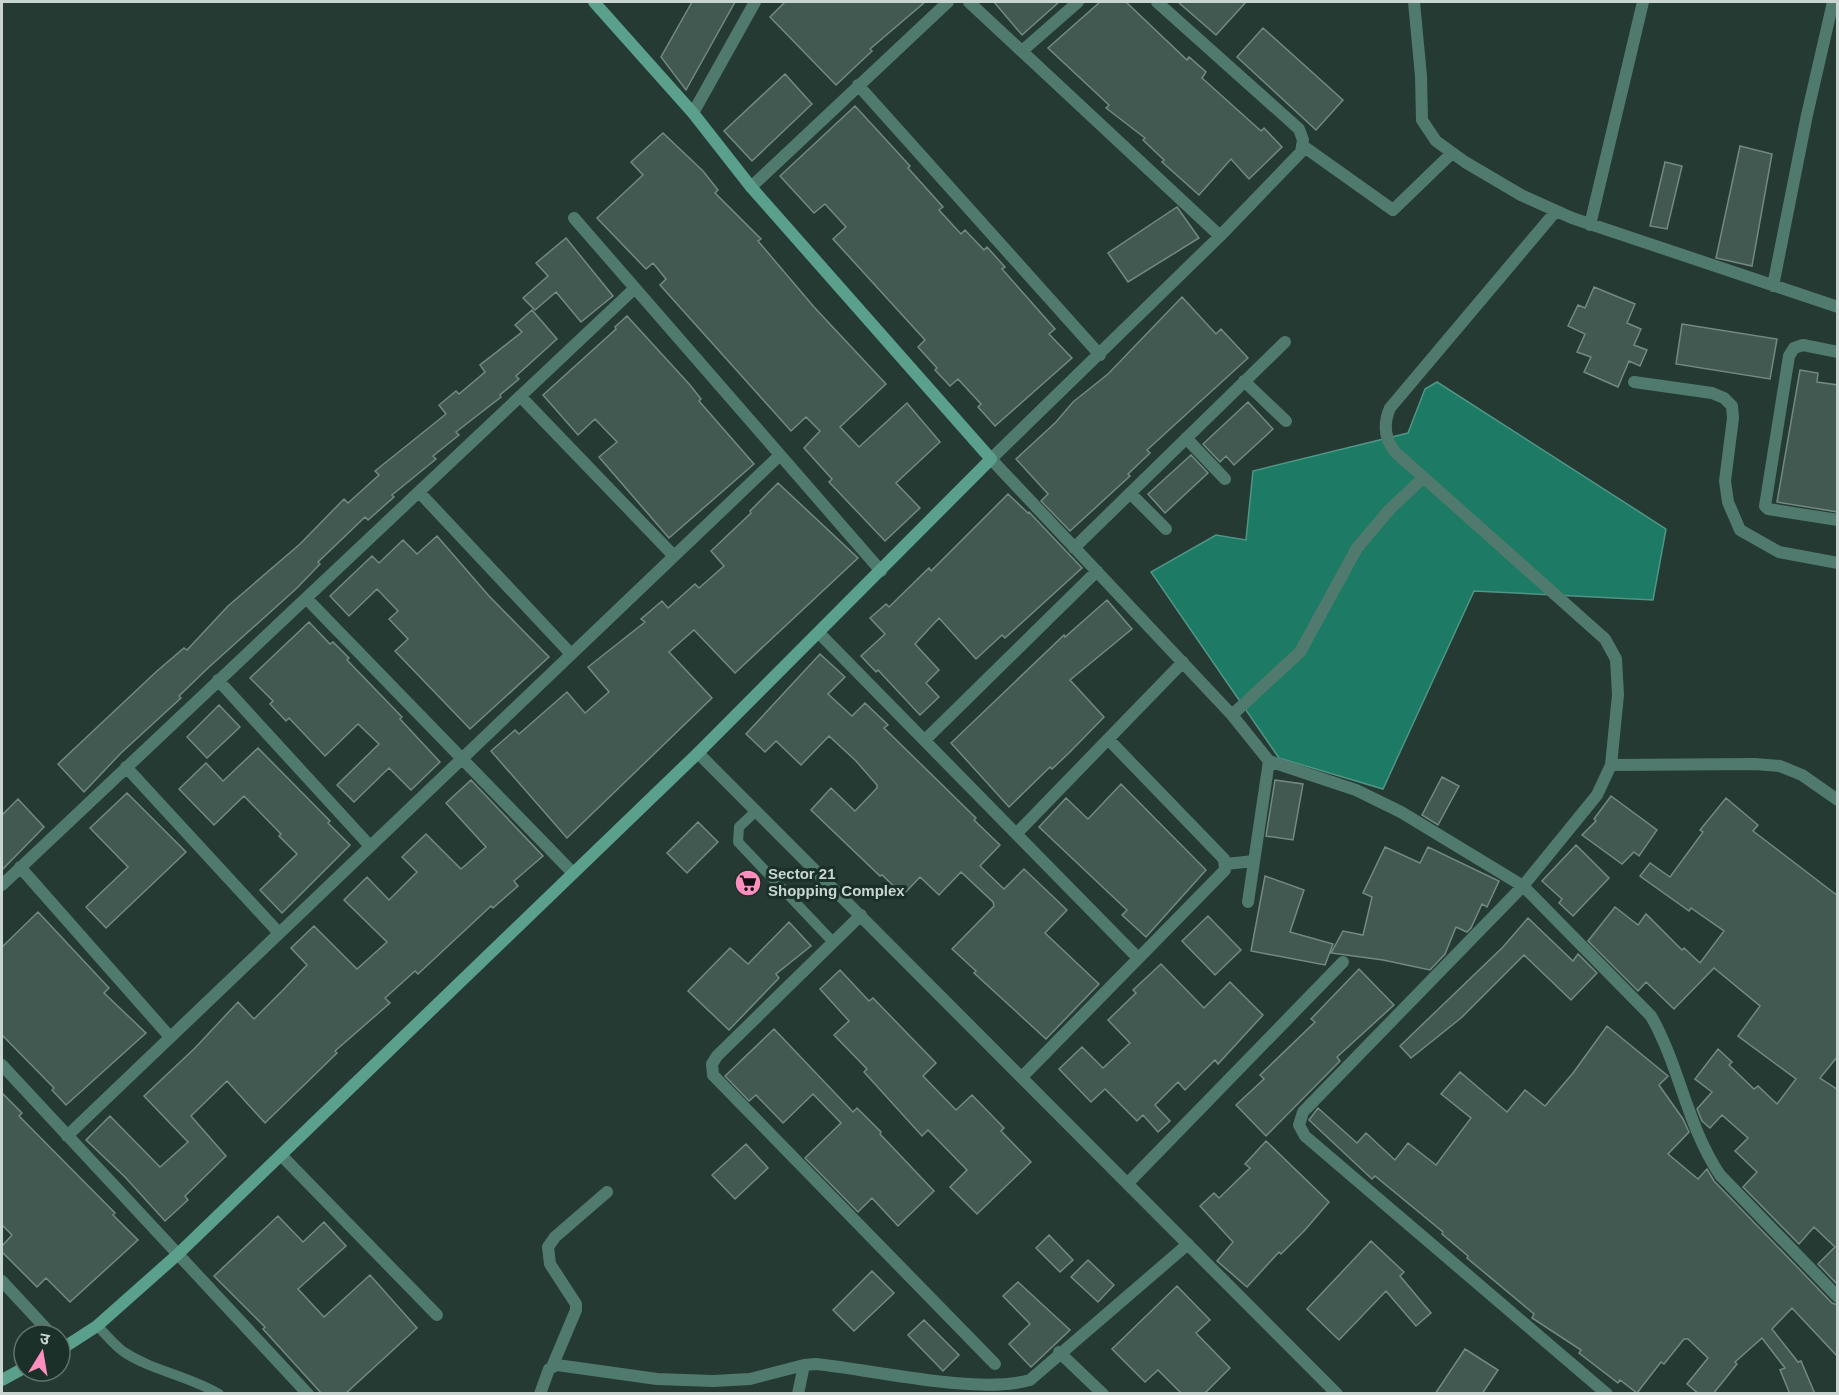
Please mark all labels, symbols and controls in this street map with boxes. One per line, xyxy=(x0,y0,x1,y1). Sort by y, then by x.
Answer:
place label: Sector 21 Shopping Complex xyxy=(768,865,905,899)
supermarket icon: Sector 21 Shopping Complex xyxy=(733,868,763,898)
north arrow xyxy=(12,1323,72,1383)
text: उ xyxy=(39,1330,52,1348)

